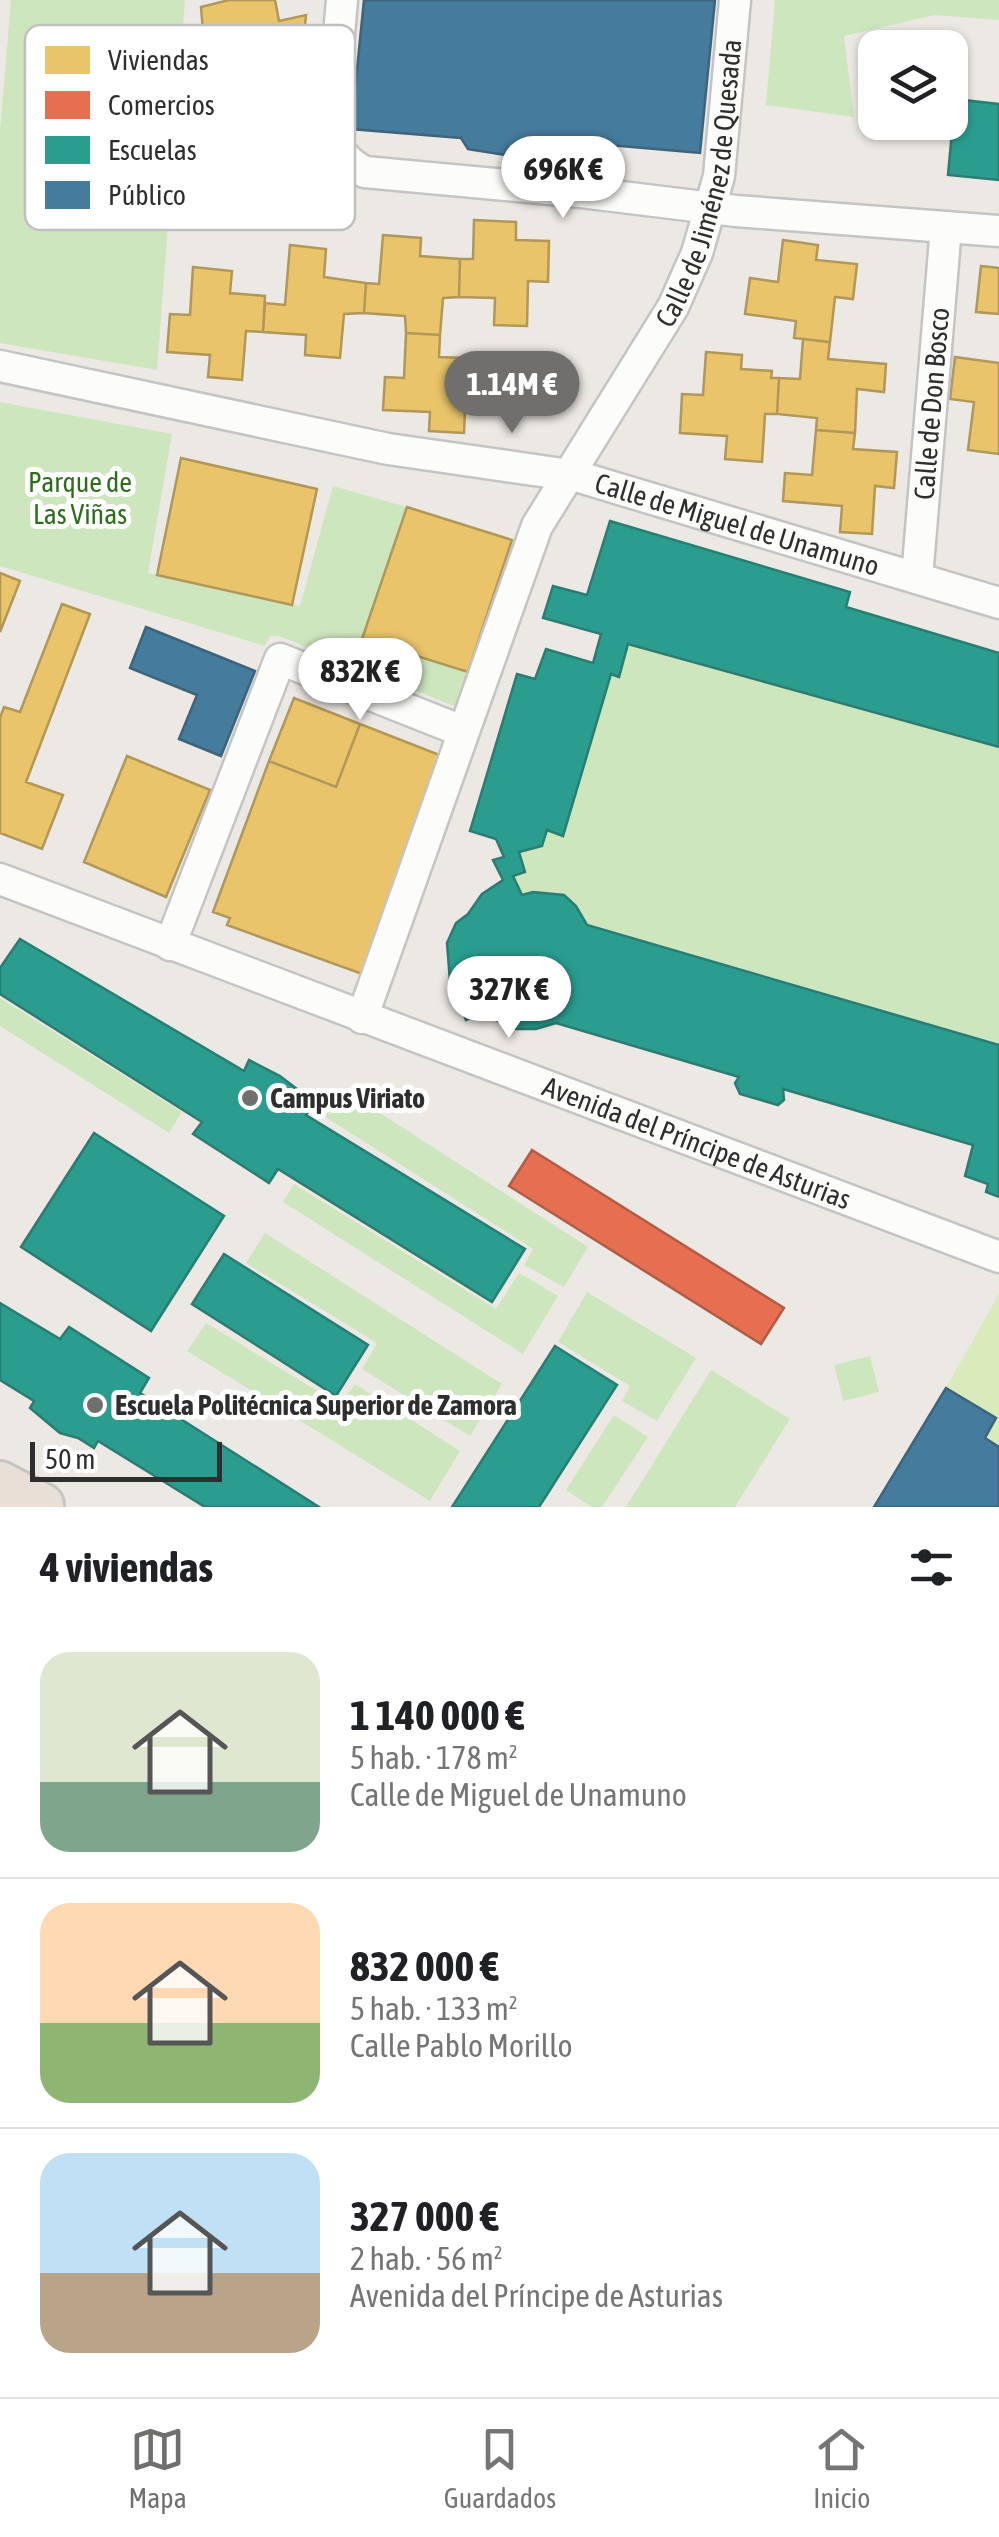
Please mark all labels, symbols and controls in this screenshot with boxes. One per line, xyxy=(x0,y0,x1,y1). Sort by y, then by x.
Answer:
legend xyxy=(25,25,355,230)
map controls xyxy=(858,30,968,140)
button: layers xyxy=(858,30,968,140)
street label: Calle de Jiménez de Quesada xyxy=(649,38,747,333)
text: Viviendas xyxy=(108,44,209,76)
text: Comercios xyxy=(108,89,215,121)
text: Escuelas xyxy=(108,134,197,166)
pin: 696K € xyxy=(482,136,644,221)
text: 696K € xyxy=(523,150,603,187)
text: Público xyxy=(108,179,186,211)
street label: Calle de Don Bosco xyxy=(908,306,955,501)
pin: 1.14M € xyxy=(420,351,604,436)
text: 1.14M € xyxy=(466,365,558,402)
park label: Parque de Las Viñas xyxy=(28,466,132,530)
street label: Calle de Miguel de Unamuno xyxy=(591,467,883,582)
pin: 832K € xyxy=(279,638,441,723)
text: 832K € xyxy=(320,652,400,689)
pin: 327K € xyxy=(428,956,590,1041)
text: 327K € xyxy=(469,970,549,1007)
street label: Avenida del Príncipe de Asturias xyxy=(538,1070,855,1215)
place label: Campus Viriato xyxy=(270,1082,425,1114)
marker: Campus Viriato xyxy=(239,1087,261,1109)
place label: Escuela Politécnica Superior de Zamora xyxy=(115,1389,517,1421)
marker: Escuela Politécnica Superior de Zamora xyxy=(84,1394,106,1416)
scale bar xyxy=(30,1437,222,1482)
text: 50 m xyxy=(45,1443,95,1475)
icon: filters xyxy=(904,1540,959,1595)
text: 4 viviendas xyxy=(40,1543,213,1591)
text: 1 140 000 € xyxy=(350,1691,524,1739)
icon: home xyxy=(120,1692,240,1812)
text: 5 hab. · 178 m² xyxy=(350,1739,518,1776)
text: Calle de Miguel de Unamuno xyxy=(350,1776,687,1813)
text: 832 000 € xyxy=(350,1942,499,1990)
icon: home xyxy=(120,1943,240,2063)
text: 5 hab. · 133 m² xyxy=(350,1990,518,2027)
text: Calle Pablo Morillo xyxy=(350,2027,572,2064)
text: 327 000 € xyxy=(350,2192,499,2240)
icon: home xyxy=(120,2193,240,2313)
text: 2 hab. · 56 m² xyxy=(350,2240,503,2277)
text: Avenida del Príncipe de Asturias xyxy=(350,2277,723,2314)
tab: Mapa xyxy=(129,2422,187,2514)
tab: Guardados xyxy=(444,2422,556,2514)
tab: Inicio xyxy=(813,2422,870,2514)

